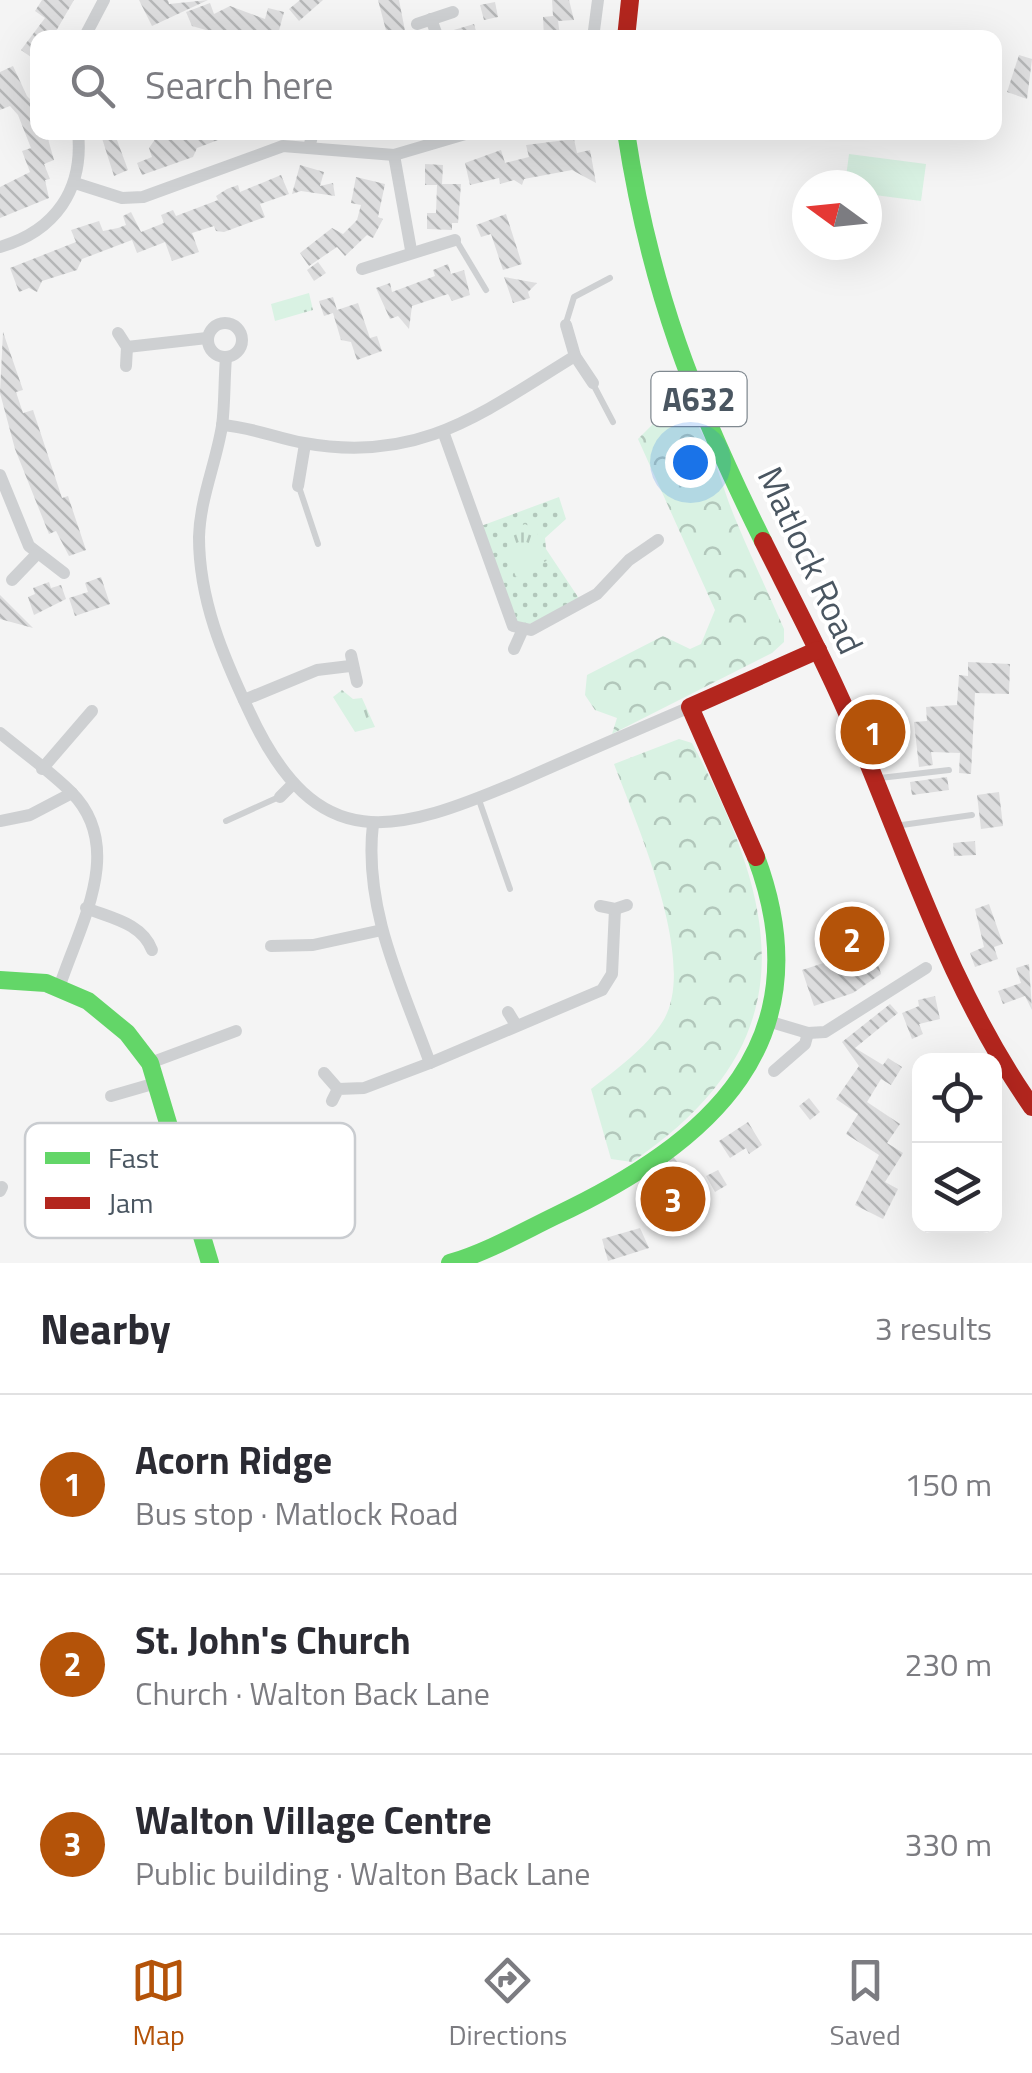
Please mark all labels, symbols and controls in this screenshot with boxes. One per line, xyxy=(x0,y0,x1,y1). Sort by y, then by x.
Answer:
search box xyxy=(30,30,1002,140)
text: Search here xyxy=(145,56,333,114)
icon: search xyxy=(65,58,120,113)
north arrow xyxy=(792,170,882,260)
road number: A632 xyxy=(652,372,746,426)
your location xyxy=(665,437,716,488)
street label: Matlock Road xyxy=(744,457,878,663)
pin: 1 xyxy=(840,694,906,770)
pin: 2 xyxy=(820,902,884,976)
map controls xyxy=(912,1053,1002,1233)
button: locate xyxy=(912,1053,1002,1143)
legend xyxy=(25,1123,355,1238)
text: Fast xyxy=(108,1136,159,1179)
button: layers xyxy=(912,1143,1002,1233)
pin: 3 xyxy=(640,1162,706,1236)
text: Jam xyxy=(108,1181,154,1224)
text: Nearby xyxy=(40,1296,171,1360)
text: 3 results xyxy=(875,1304,992,1352)
text: Acorn Ridge xyxy=(135,1431,332,1489)
text: 1 xyxy=(64,1460,81,1508)
text: 150 m xyxy=(904,1460,992,1508)
text: Bus stop · Matlock Road xyxy=(135,1489,459,1537)
text: St. John's Church xyxy=(135,1611,411,1669)
text: 2 xyxy=(64,1640,81,1688)
text: 230 m xyxy=(904,1640,992,1688)
text: Church · Walton Back Lane xyxy=(135,1669,490,1717)
text: Walton Village Centre xyxy=(135,1791,492,1849)
text: 3 xyxy=(64,1820,81,1868)
text: 330 m xyxy=(904,1820,992,1868)
text: Public building · Walton Back Lane xyxy=(135,1849,590,1897)
tab: Map xyxy=(131,1953,186,2056)
tab: Directions xyxy=(448,1953,567,2056)
tab: Saved xyxy=(830,1953,901,2056)

